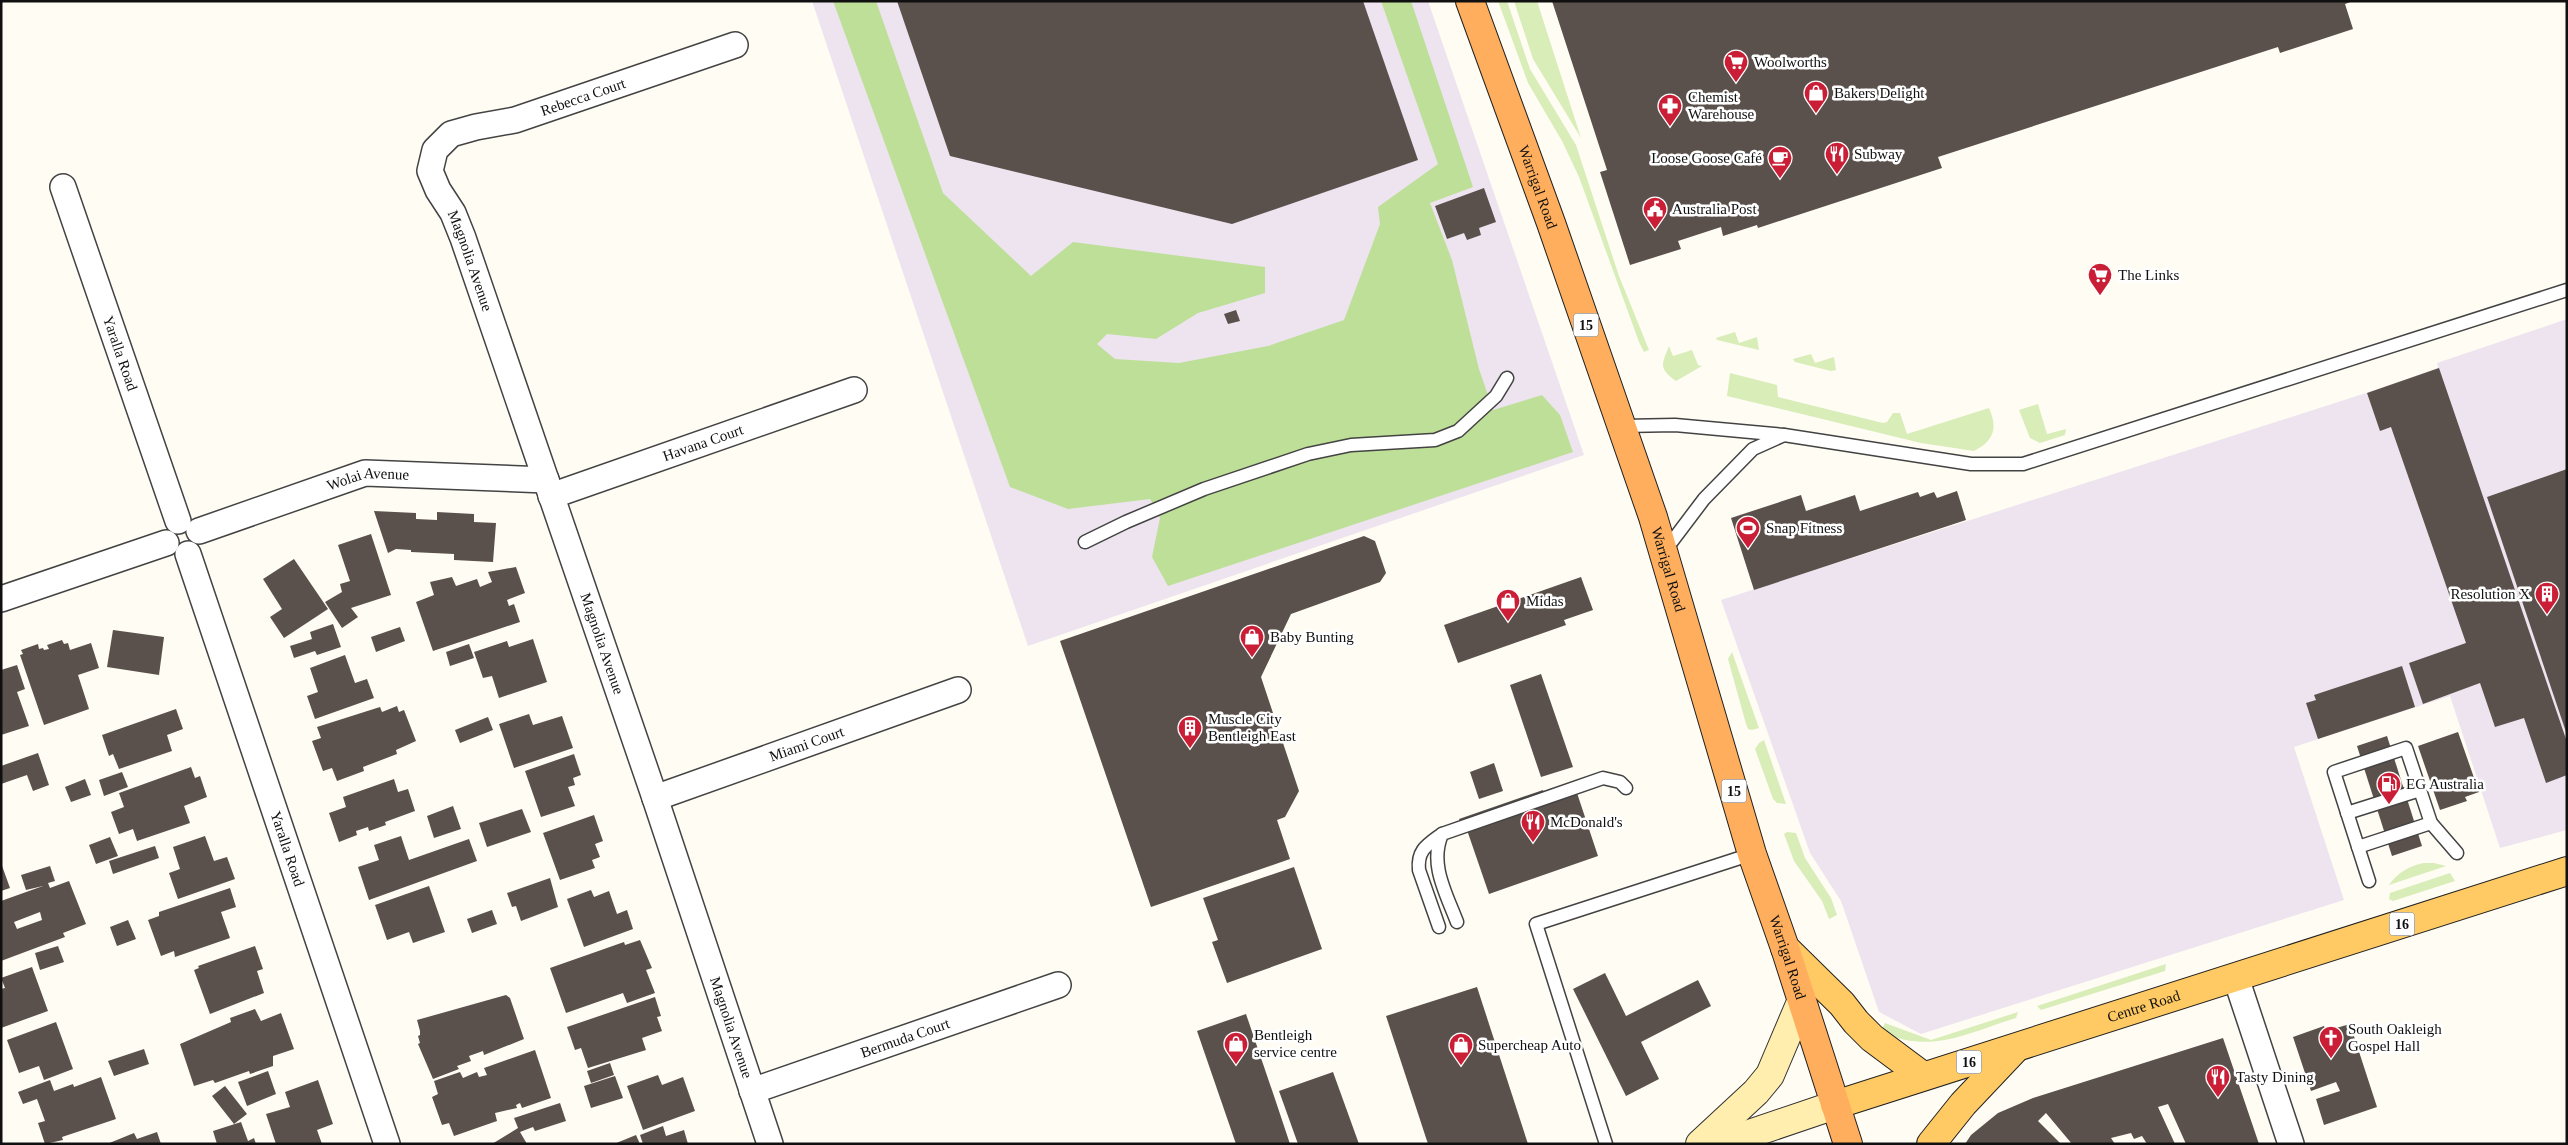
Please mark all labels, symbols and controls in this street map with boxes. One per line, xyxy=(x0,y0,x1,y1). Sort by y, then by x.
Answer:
supermarket icon: Woolworths xyxy=(1723,49,1749,83)
place label: Woolworths xyxy=(1754,54,1827,70)
street label: Rebecca Court xyxy=(538,75,628,119)
shop icon: Bakers Delight xyxy=(1803,80,1829,114)
place label: Bakers Delight xyxy=(1834,85,1925,101)
place label: Chemist Warehouse xyxy=(1688,89,1755,122)
pharmacy icon: Chemist Warehouse xyxy=(1657,93,1683,127)
restaurant icon: Subway xyxy=(1824,141,1850,175)
street label: Warrigal Road xyxy=(1515,143,1561,231)
cafe icon: Loose Goose Café xyxy=(1767,145,1793,179)
place label: Subway xyxy=(1854,146,1903,162)
place label: Loose Goose Café xyxy=(1651,150,1762,166)
public building icon: Australia Post xyxy=(1642,196,1668,230)
place label: Australia Post xyxy=(1672,201,1757,217)
street label: Magnolia Avenue xyxy=(445,208,496,314)
supermarket icon: The Links xyxy=(2087,262,2113,296)
place label: The Links xyxy=(2118,267,2179,283)
street label: Yaralla Road xyxy=(100,314,141,393)
road number: 15 xyxy=(1574,314,1598,336)
street label: Havana Court xyxy=(661,421,746,464)
street label: Wolai Avenue xyxy=(325,465,410,494)
sports icon: Snap Fitness xyxy=(1735,515,1761,549)
place label: Snap Fitness xyxy=(1766,520,1842,536)
street label: Warrigal Road xyxy=(1648,525,1689,614)
building icon: Resolution X xyxy=(2534,581,2560,615)
place label: Resolution X xyxy=(2450,586,2530,602)
shop icon: Midas xyxy=(1495,588,1521,622)
street label: Magnolia Avenue xyxy=(577,591,627,697)
place label: Midas xyxy=(1526,593,1564,609)
shop icon: Baby Bunting xyxy=(1239,624,1265,658)
place label: Baby Bunting xyxy=(1270,629,1354,645)
place label: Muscle City Bentleigh East xyxy=(1208,711,1297,744)
building icon: Muscle City Bentleigh East xyxy=(1177,715,1203,749)
street label: Miami Court xyxy=(767,723,847,765)
fuel station icon: EG Australia xyxy=(2376,771,2402,805)
place label: EG Australia xyxy=(2406,776,2484,792)
road number: 15 xyxy=(1722,779,1746,802)
street label: Yaralla Road xyxy=(267,809,308,889)
restaurant icon: McDonald's xyxy=(1520,809,1546,843)
place label: McDonald's xyxy=(1550,814,1623,830)
road number: 16 xyxy=(2390,912,2414,936)
street label: Warrigal Road xyxy=(1766,913,1809,1002)
street label: Magnolia Avenue xyxy=(707,975,756,1081)
street label: Centre Road xyxy=(2105,987,2182,1025)
street label: Bermuda Court xyxy=(859,1015,952,1061)
place label: South Oakleigh Gospel Hall xyxy=(2348,1021,2442,1054)
church icon: South Oakleigh Gospel Hall xyxy=(2318,1025,2344,1059)
place label: Bentleigh service centre xyxy=(1254,1027,1337,1060)
shop icon: Bentleigh service centre xyxy=(1223,1031,1249,1065)
shop icon: Supercheap Auto xyxy=(1448,1032,1474,1066)
place label: Supercheap Auto xyxy=(1478,1037,1581,1053)
road number: 16 xyxy=(1956,1050,1982,1074)
restaurant icon: Tasty Dining xyxy=(2205,1064,2231,1098)
place label: Tasty Dining xyxy=(2236,1069,2314,1085)

